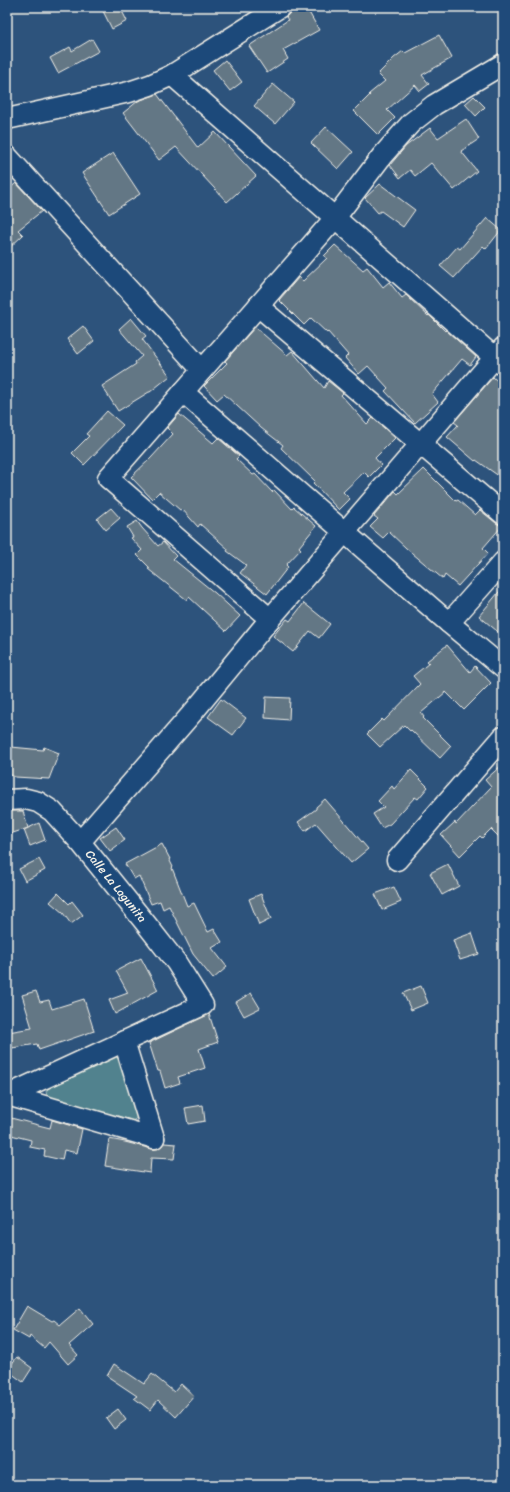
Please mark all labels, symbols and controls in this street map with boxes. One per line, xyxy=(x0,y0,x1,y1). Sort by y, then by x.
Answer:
street label: Calle La Lagunita xyxy=(79,844,153,928)

